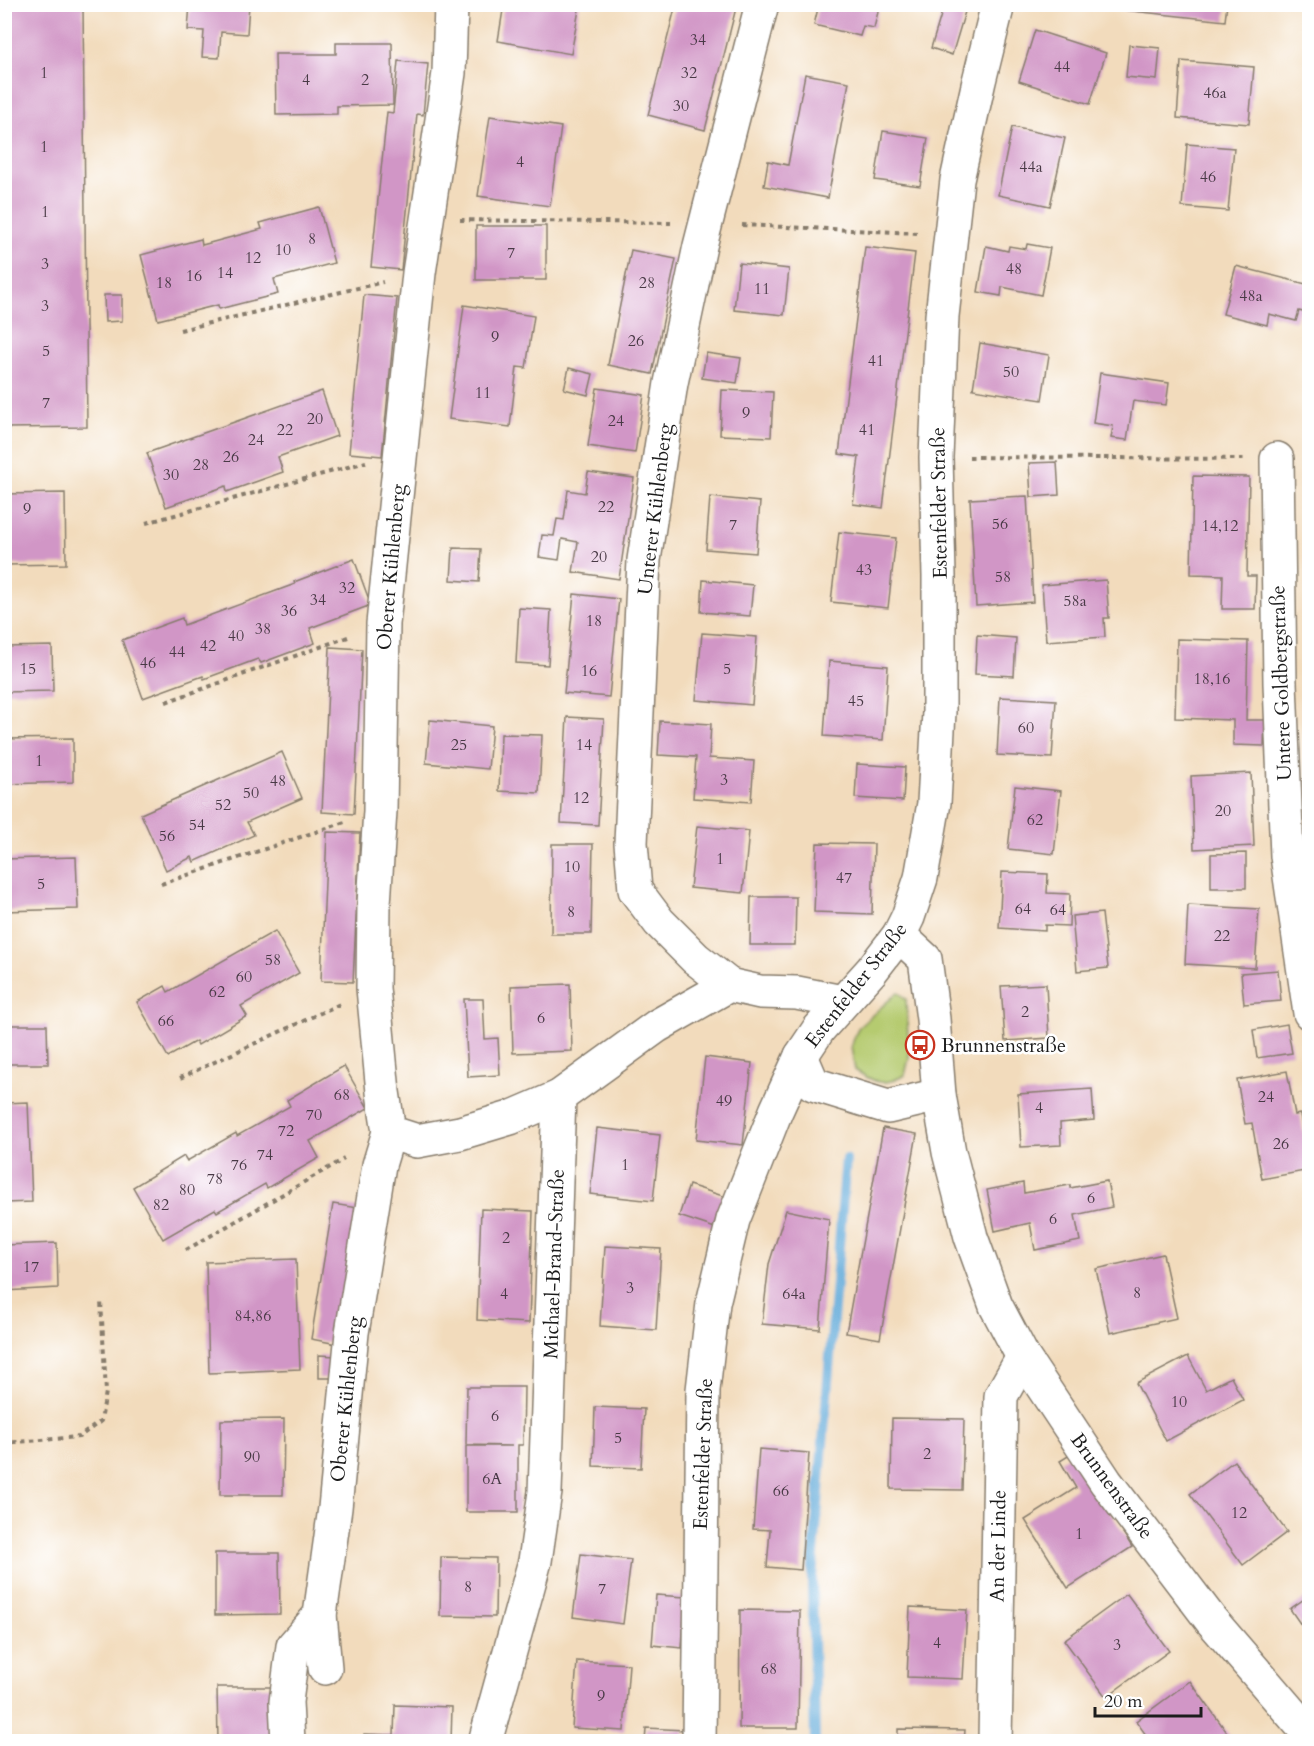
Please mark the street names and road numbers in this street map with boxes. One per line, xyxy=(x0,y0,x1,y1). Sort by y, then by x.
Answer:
street label: Unterer Kühlenberg xyxy=(631,421,679,596)
street label: Estenfelder Straße xyxy=(924,427,954,579)
street label: Oberer Kühlenberg xyxy=(370,482,412,651)
street label: Untere Goldbergstraße xyxy=(1264,585,1298,781)
street label: Estenfelder Straße xyxy=(799,917,913,1053)
street label: Michael-Brand-Straße xyxy=(537,1169,571,1359)
street label: Oberer Kühlenberg xyxy=(324,1314,368,1483)
street label: Estenfelder Straße xyxy=(687,1378,719,1530)
street label: Brunnenstraße xyxy=(1064,1428,1160,1544)
street label: An der Linde xyxy=(984,1490,1012,1602)

